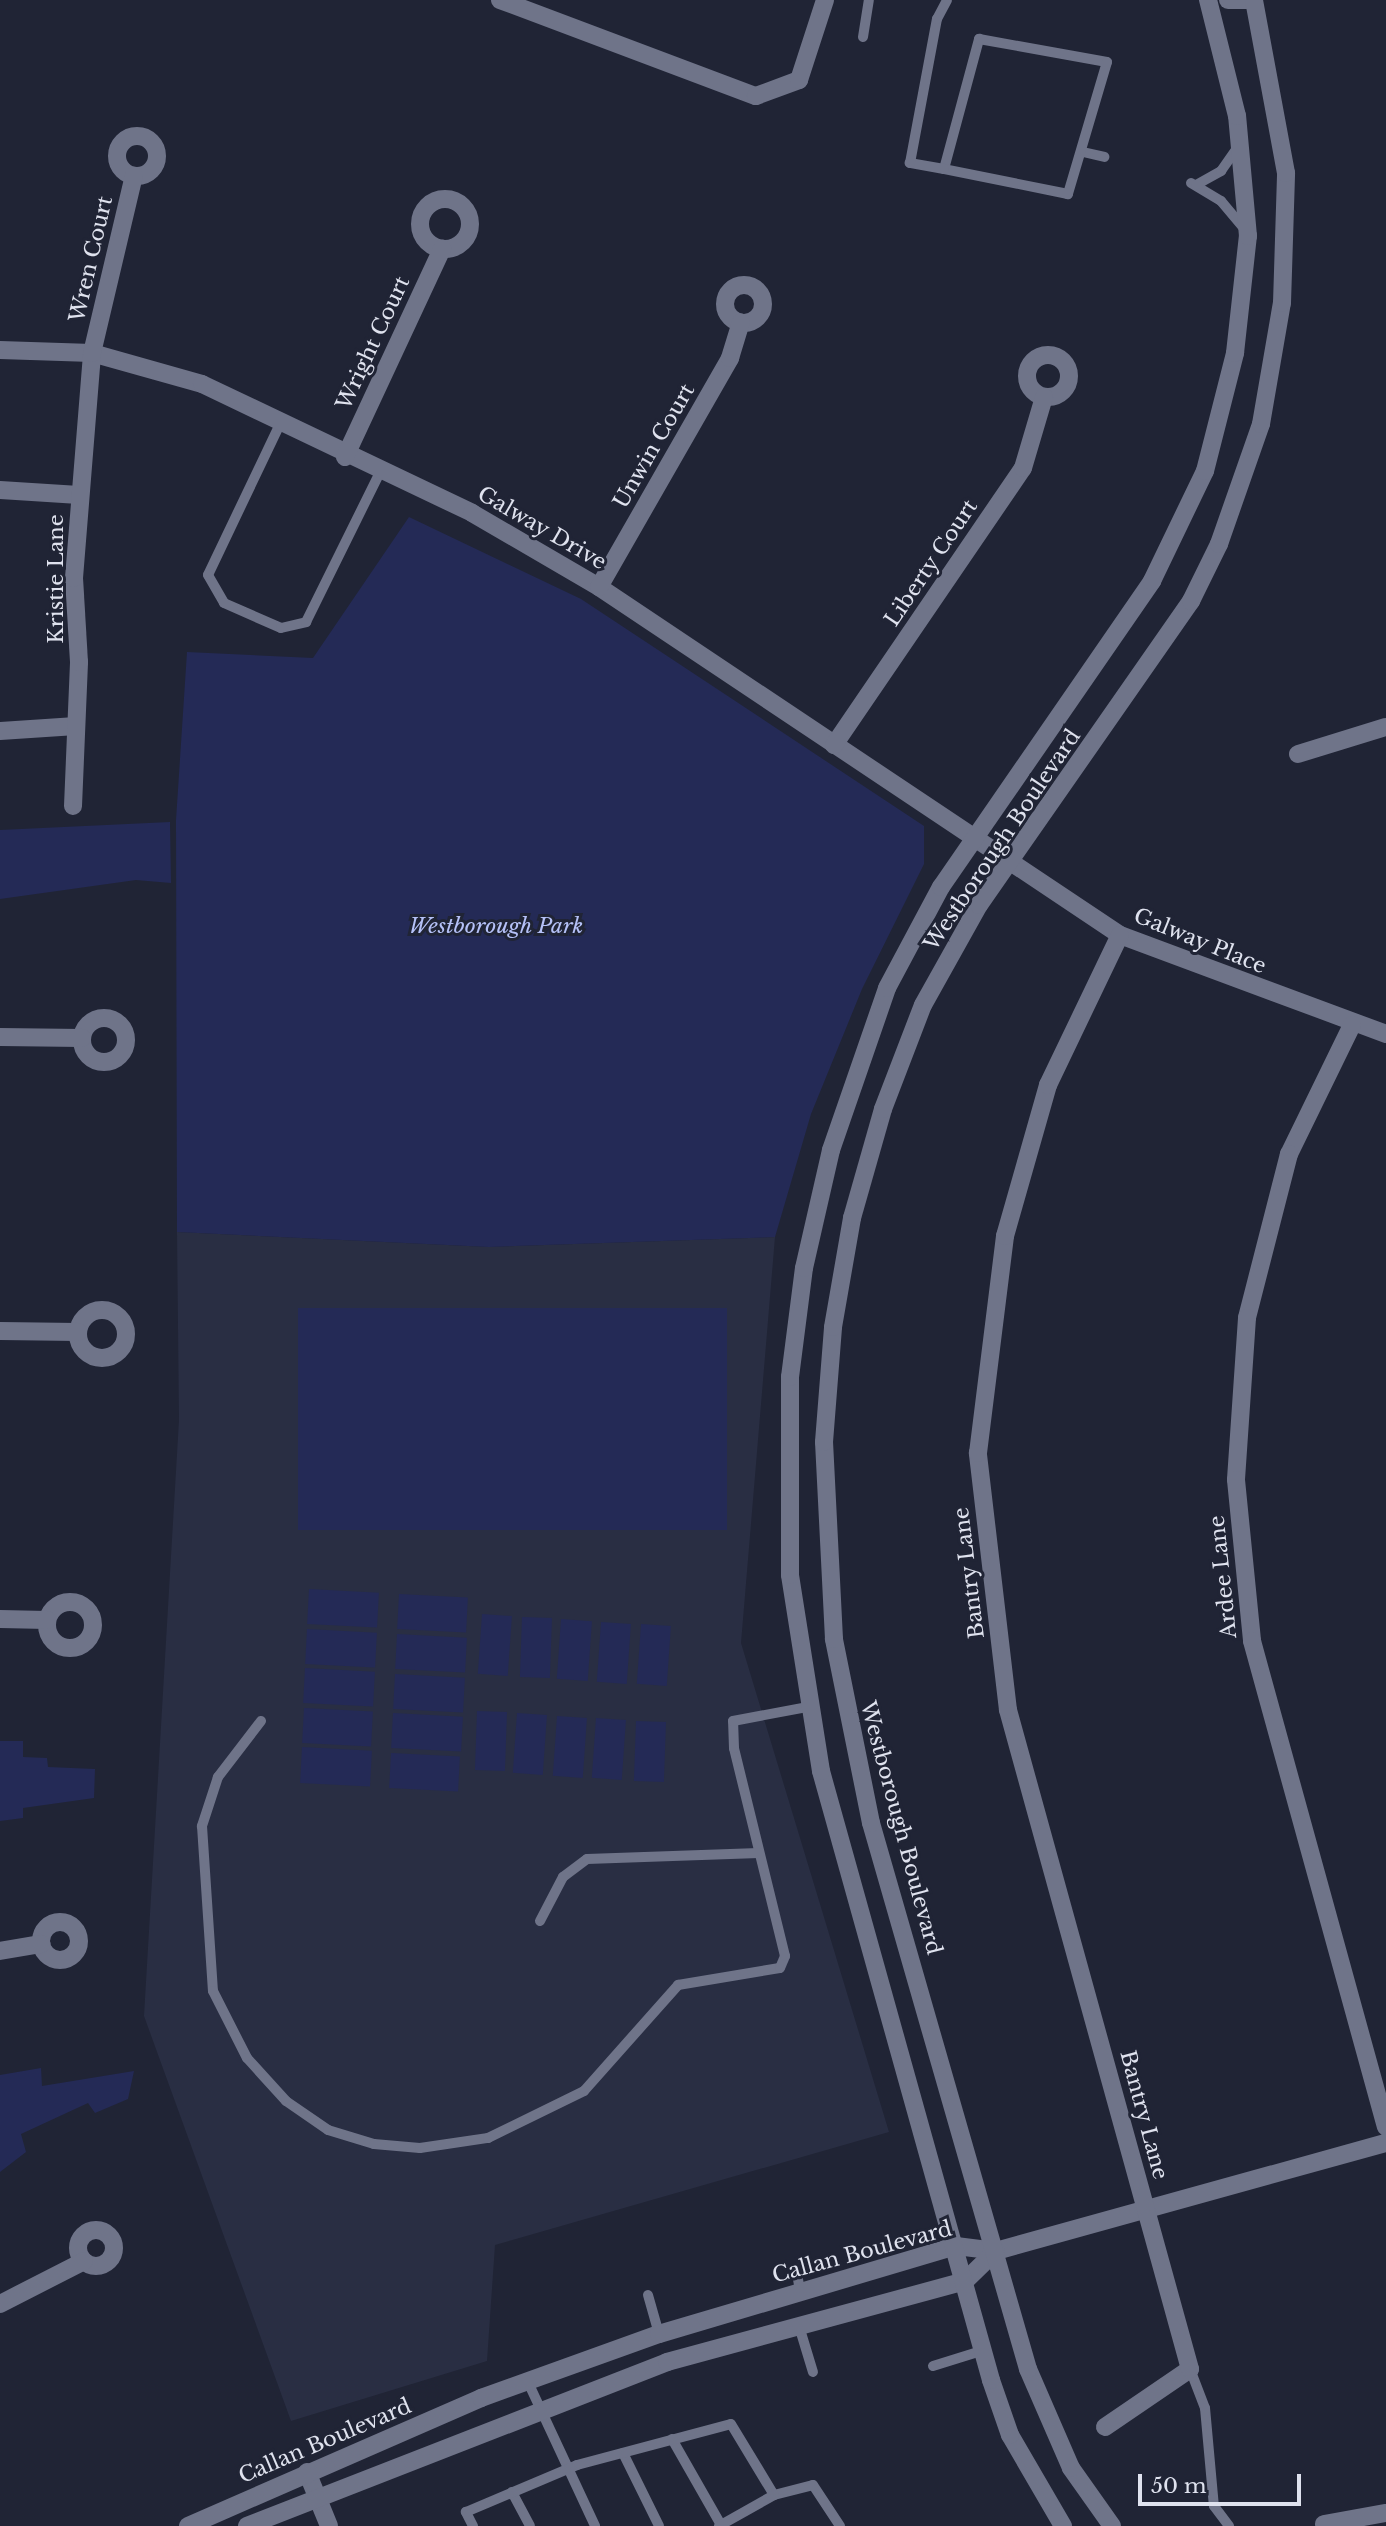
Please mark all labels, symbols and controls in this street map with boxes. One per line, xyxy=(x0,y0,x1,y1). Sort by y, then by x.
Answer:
street label: Wren Court xyxy=(64,194,118,324)
street label: Wright Court xyxy=(331,272,415,414)
street label: Unwin Court xyxy=(608,379,700,513)
street label: Galway Drive xyxy=(473,481,611,575)
street label: Liberty Court xyxy=(879,495,983,631)
street label: Kristie Lane xyxy=(43,514,69,644)
street label: Westborough Boulevard xyxy=(918,725,1086,955)
street label: Galway Place xyxy=(1130,903,1270,979)
park label: Westborough Park xyxy=(408,913,584,939)
street label: Bantry Lane xyxy=(948,1505,990,1641)
street label: Ardee Lane xyxy=(1204,1514,1242,1640)
street label: Westborough Boulevard xyxy=(855,1698,947,1958)
street label: Bantry Lane xyxy=(1115,2047,1173,2183)
street label: Callan Boulevard xyxy=(769,2216,955,2288)
street label: Callan Boulevard xyxy=(235,2393,415,2489)
scale bar xyxy=(1141,2460,1304,2504)
text: 50 m xyxy=(1151,2473,1206,2499)

